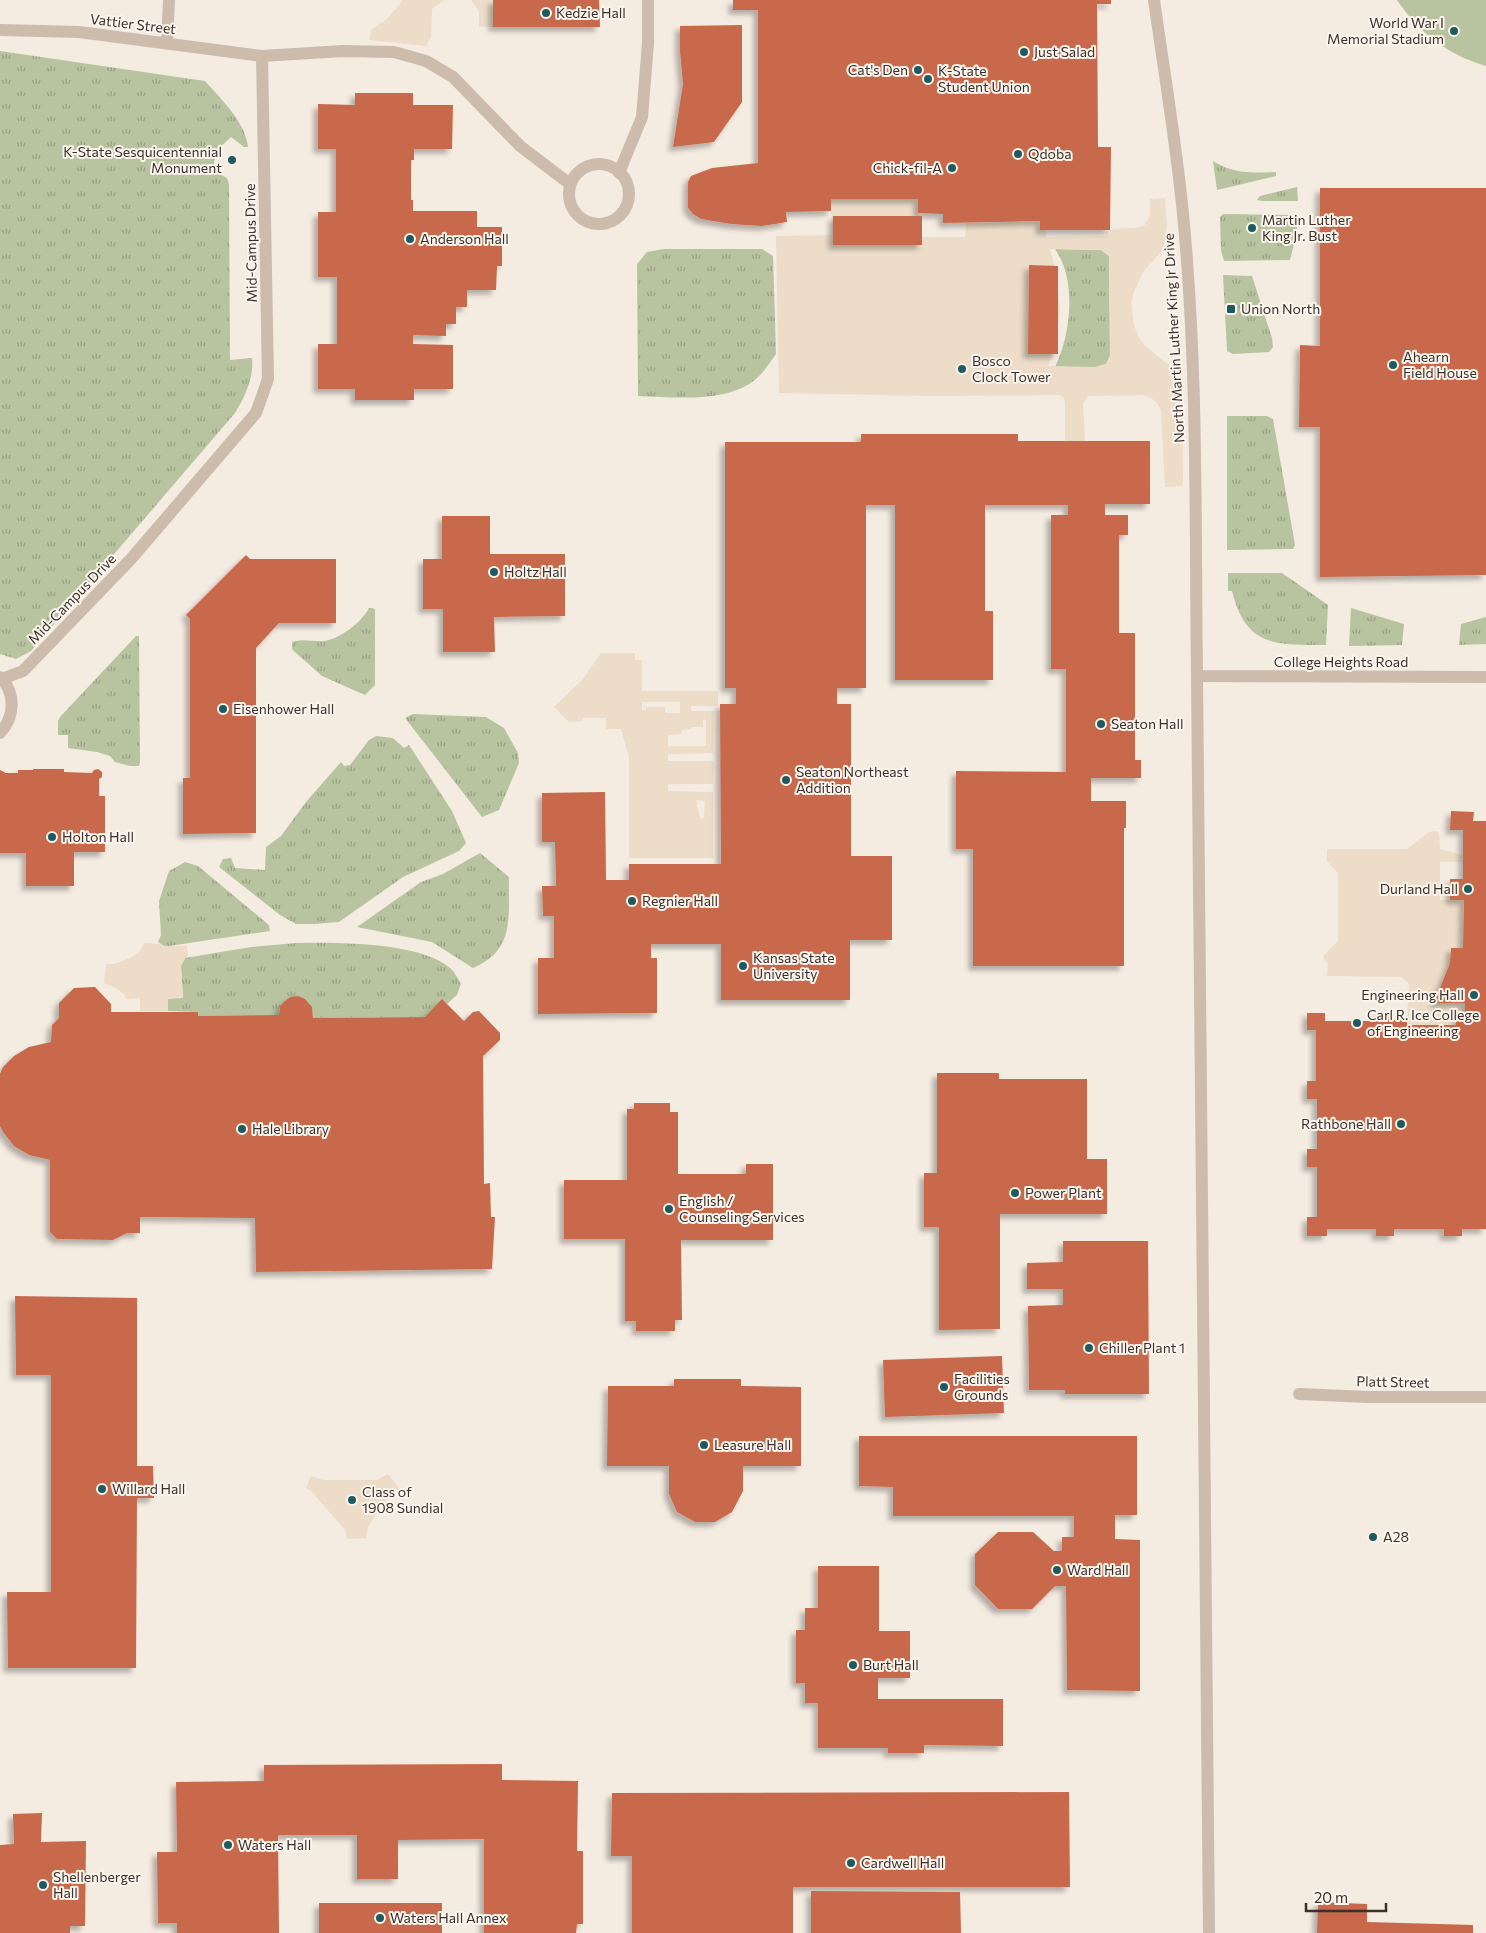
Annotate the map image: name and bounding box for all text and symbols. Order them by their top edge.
place label: Kedzie Hall [556,4,626,21]
marker: Kedzie Hall [540,7,552,19]
street label: Vattier Street [89,10,177,37]
place label: World War I Memorial Stadium [1327,14,1444,47]
marker: World War I Memorial Stadium [1448,25,1460,37]
place label: Just Salad [1034,43,1095,60]
marker: Just Salad [1018,46,1030,58]
place label: Cat's Den [848,61,908,78]
place label: K-State Student Union [938,62,1030,95]
marker: Cat's Den [912,64,924,76]
marker: K-State Student Union [922,73,934,85]
place label: K-State Sesquicentennial Monument [63,143,222,176]
place label: Qdoba [1028,145,1072,162]
marker: Qdoba [1012,148,1024,160]
marker: K-State Sesquicentennial Monument [226,154,238,166]
place label: Chick-fil-A [873,159,942,176]
marker: Chick-fil-A [946,162,958,174]
street label: Mid-Campus Drive [241,183,260,303]
place label: Martin Luther King Jr. Bust [1262,211,1351,244]
marker: Martin Luther King Jr. Bust [1246,222,1258,234]
place label: Anderson Hall [420,230,509,247]
marker: Anderson Hall [404,233,416,245]
street label: North Martin Luther King Jr Drive [1160,233,1187,443]
place label: Union North [1241,300,1320,317]
marker: Union North [1225,303,1237,315]
place label: Ahearn Field House [1403,348,1477,381]
place label: Bosco Clock Tower [972,352,1051,385]
marker: Ahearn Field House [1387,359,1399,371]
marker: Bosco Clock Tower [956,363,968,375]
street label: Mid-Campus Drive [24,550,119,647]
place label: Holtz Hall [504,563,567,580]
marker: Holtz Hall [488,566,500,578]
street label: College Heights Road [1274,653,1408,670]
place label: Eisenhower Hall [233,700,334,717]
marker: Eisenhower Hall [217,703,229,715]
place label: Seaton Hall [1111,715,1184,732]
marker: Seaton Hall [1095,718,1107,730]
place label: Seaton Northeast Addition [796,763,909,796]
marker: Seaton Northeast Addition [780,774,792,786]
place label: Holton Hall [62,828,134,845]
marker: Holton Hall [46,831,58,843]
place label: Durland Hall [1380,880,1458,897]
marker: Durland Hall [1462,883,1474,895]
place label: Regnier Hall [642,892,718,909]
marker: Regnier Hall [626,895,638,907]
place label: Kansas State University [753,949,835,982]
marker: Kansas State University [737,960,749,972]
place label: Engineering Hall [1361,986,1464,1003]
marker: Engineering Hall [1468,989,1480,1001]
place label: Carl R. Ice College of Engineering [1367,1006,1479,1039]
marker: Carl R. Ice College of Engineering [1351,1017,1363,1029]
place label: Rathbone Hall [1301,1115,1391,1132]
marker: Rathbone Hall [1395,1118,1407,1130]
place label: Hale Library [252,1120,329,1137]
marker: Hale Library [236,1123,248,1135]
place label: Power Plant [1025,1184,1102,1201]
marker: Power Plant [1009,1187,1021,1199]
place label: English / Counseling Services [679,1192,805,1225]
marker: English / Counseling Services [663,1203,675,1215]
place label: Chiller Plant 1 [1099,1339,1185,1356]
marker: Chiller Plant 1 [1083,1342,1095,1354]
place label: Facilities Grounds [954,1370,1010,1403]
street label: Platt Street [1356,1372,1430,1391]
marker: Facilities Grounds [938,1381,950,1393]
place label: Leasure Hall [714,1436,791,1453]
marker: Leasure Hall [698,1439,710,1451]
place label: Willard Hall [112,1480,185,1497]
marker: Willard Hall [96,1483,108,1495]
place label: Class of 1908 Sundial [362,1483,443,1516]
marker: Class of 1908 Sundial [346,1494,358,1506]
place label: A28 [1383,1528,1409,1545]
marker: A28 [1367,1531,1379,1543]
place label: Ward Hall [1067,1561,1129,1578]
marker: Ward Hall [1051,1564,1063,1576]
place label: Burt Hall [863,1656,919,1673]
marker: Burt Hall [847,1659,859,1671]
place label: Waters Hall [238,1836,311,1853]
marker: Waters Hall [222,1839,234,1851]
place label: Cardwell Hall [861,1854,944,1871]
marker: Cardwell Hall [845,1857,857,1869]
place label: Shellenberger Hall [53,1868,141,1901]
marker: Shellenberger Hall [37,1879,49,1891]
scale bar [1306,1880,1386,1912]
text: 20 m [1314,1888,1348,1906]
place label: Waters Hall Annex [390,1909,507,1926]
marker: Waters Hall Annex [374,1912,386,1924]

